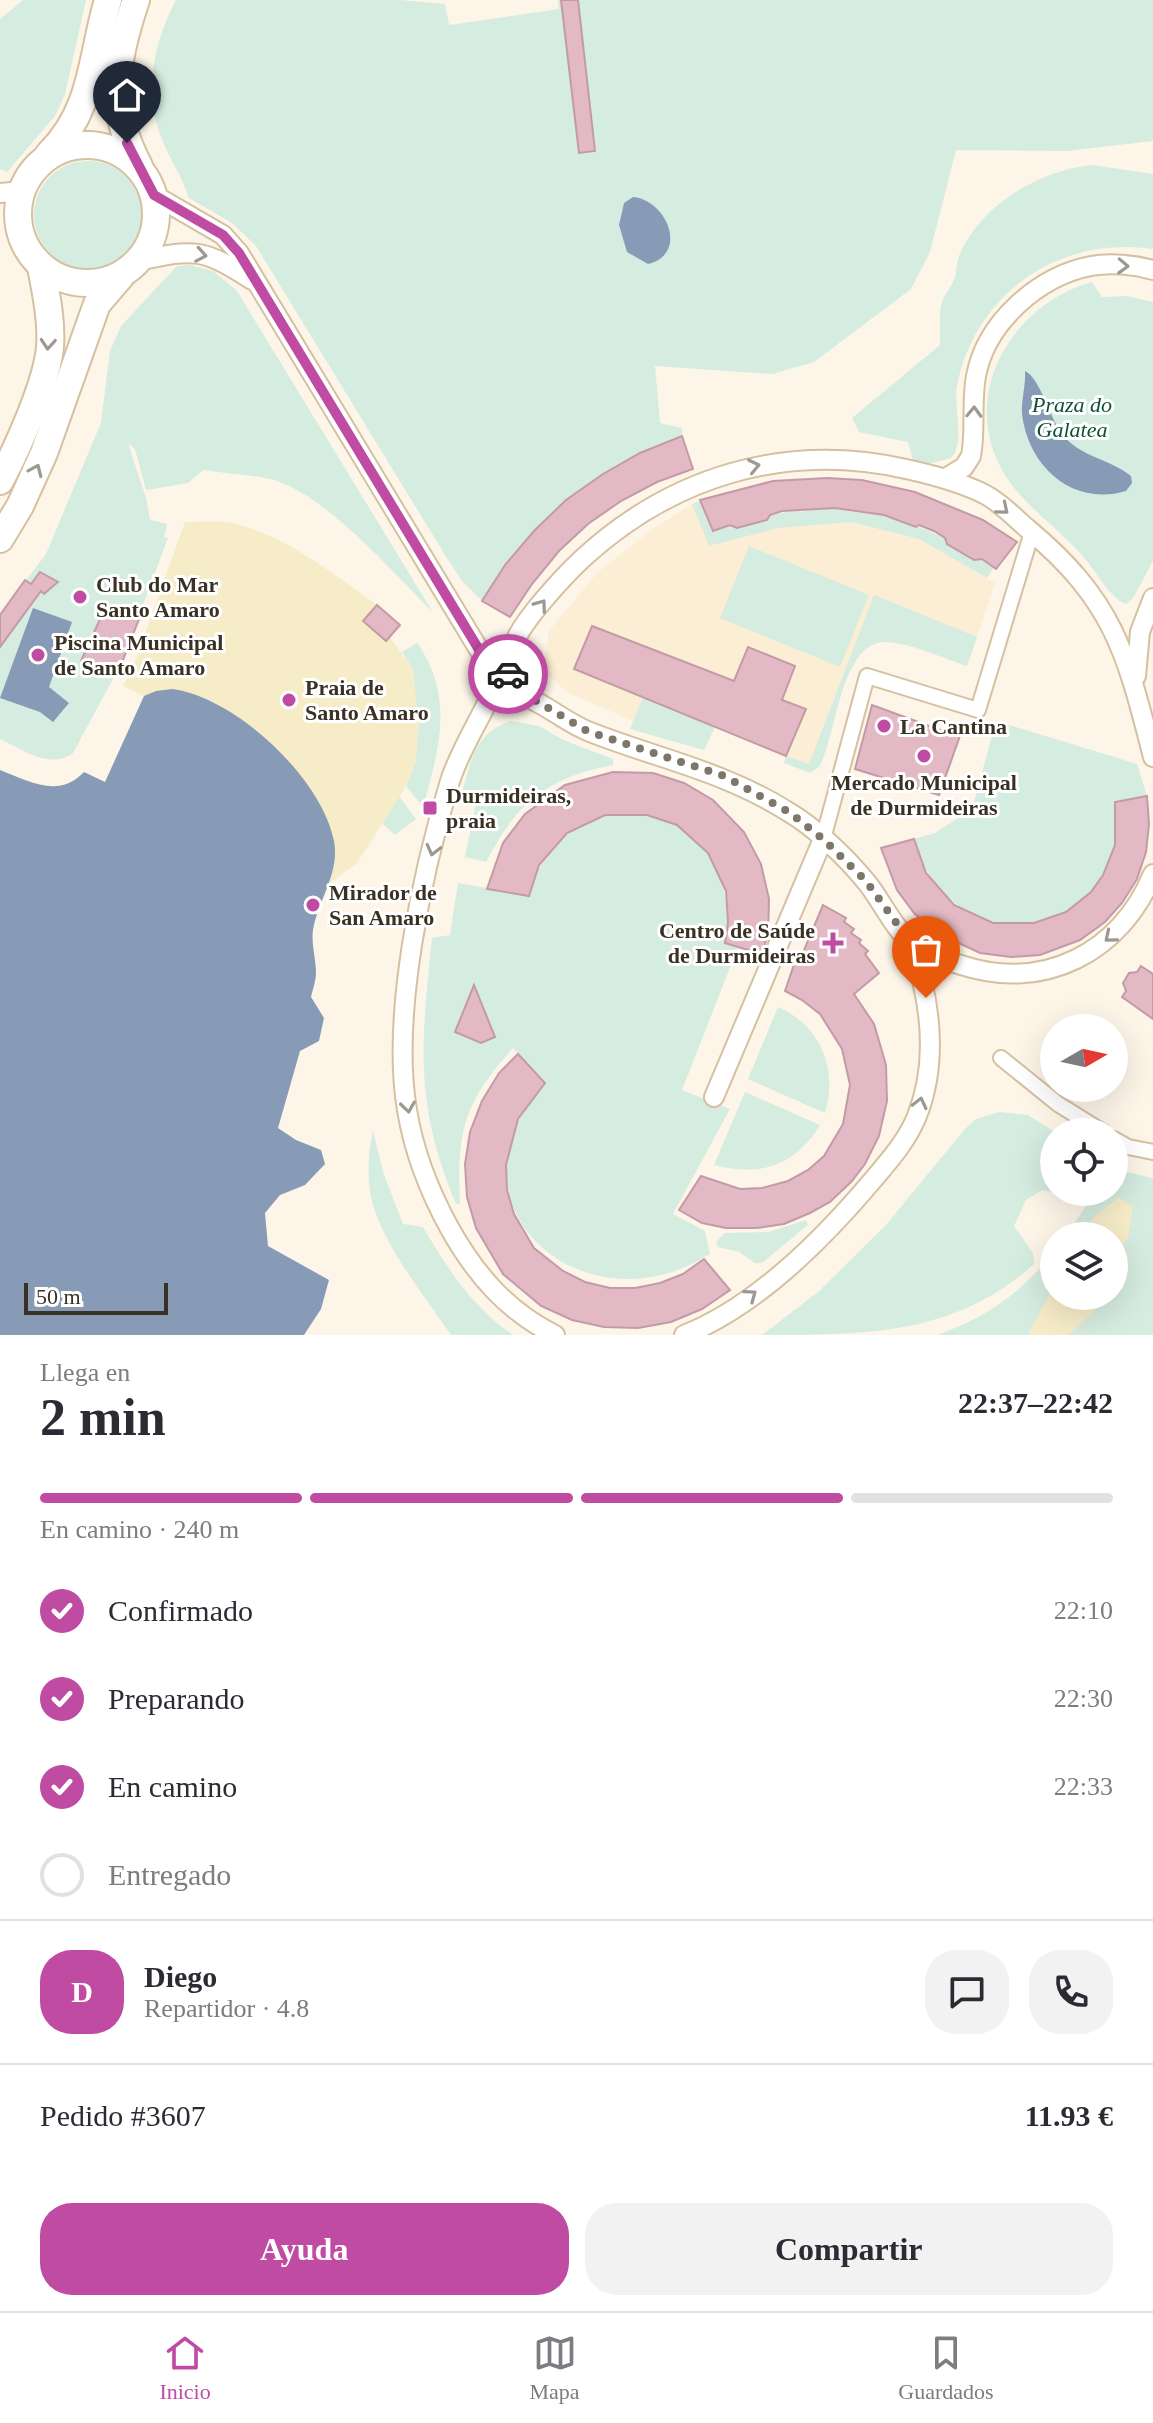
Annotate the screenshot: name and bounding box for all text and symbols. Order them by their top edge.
pin [93,61,161,143]
icon: home [105,73,149,117]
one-way arrow [194,245,207,262]
one-way arrow [1117,257,1130,275]
one-way arrow [40,338,57,351]
park label: Praza do Galatea [1031,392,1112,442]
one-way arrow [965,405,982,418]
one-way arrow [748,459,761,476]
one-way arrow [26,464,42,478]
one-way arrow [994,499,1009,514]
place label: Club do Mar Santo Amaro [96,572,220,622]
marker: Club do Mar Santo Amaro [71,588,89,606]
one-way arrow [532,600,546,614]
place label: Piscina Municipal de Santo Amaro [54,630,223,680]
courier [468,634,548,714]
marker: Piscina Municipal de Santo Amaro [29,646,47,664]
icon: car [486,652,530,696]
place label: Praia de Santo Amaro [305,675,429,725]
marker: Praia de Santo Amaro [280,691,298,709]
place label: La Cantina [900,714,1007,739]
marker: La Cantina [875,717,893,735]
marker: Mercado Municipal de Durmideiras [915,747,933,765]
place label: Mercado Municipal de Durmideiras [831,770,1017,820]
place label: Durmideiras, praia [446,783,571,833]
marker: Durmideiras, praia [421,799,439,817]
one-way arrow [425,843,442,857]
place label: Mirador de San Amaro [329,880,437,930]
marker: Mirador de San Amaro [304,896,322,914]
pin [892,916,960,998]
place label: Centro de Saúde de Durmideiras [659,918,815,968]
one-way arrow [1105,927,1119,942]
icon: bag [904,928,948,972]
marker: Centro de Saúde de Durmideiras [822,932,844,954]
north arrow [1040,1014,1128,1102]
map controls [1040,1014,1128,1310]
one-way arrow [911,1097,928,1110]
one-way arrow [399,1101,416,1114]
button: locate [1040,1118,1128,1206]
button: layers [1040,1222,1128,1310]
scale bar [24,1279,168,1315]
text: 50 m [36,1284,81,1309]
one-way arrow [742,1290,756,1305]
text: Llega en [40,1358,130,1387]
text: 22:37–22:42 [958,1386,1113,1419]
text: 2 min [40,1389,166,1446]
text: En camino · 240 m [40,1515,239,1544]
icon: check [40,1589,84,1633]
text: Confirmado [108,1594,253,1627]
text: 22:10 [1054,1596,1113,1625]
icon: check [40,1677,84,1721]
text: Preparando [108,1682,245,1715]
text: 22:30 [1054,1684,1113,1713]
icon: check [40,1765,84,1809]
text: En camino [108,1770,237,1803]
text: 22:33 [1054,1772,1113,1801]
text: Entregado [108,1858,231,1891]
button: chat [925,1950,1009,2034]
button: phone [1029,1950,1113,2034]
text: Diego [144,1960,217,1993]
text: D [71,1975,93,2008]
text: Repartidor · 4.8 [144,1994,309,2023]
text: Pedido #3607 [40,2099,206,2132]
text: 11.93 € [1025,2099,1113,2132]
button: Ayuda [40,2203,569,2295]
button: Compartir [585,2203,1113,2295]
tab: Inicio [159,2331,211,2405]
tab: Mapa [529,2331,580,2405]
tab: Guardados [898,2331,994,2405]

